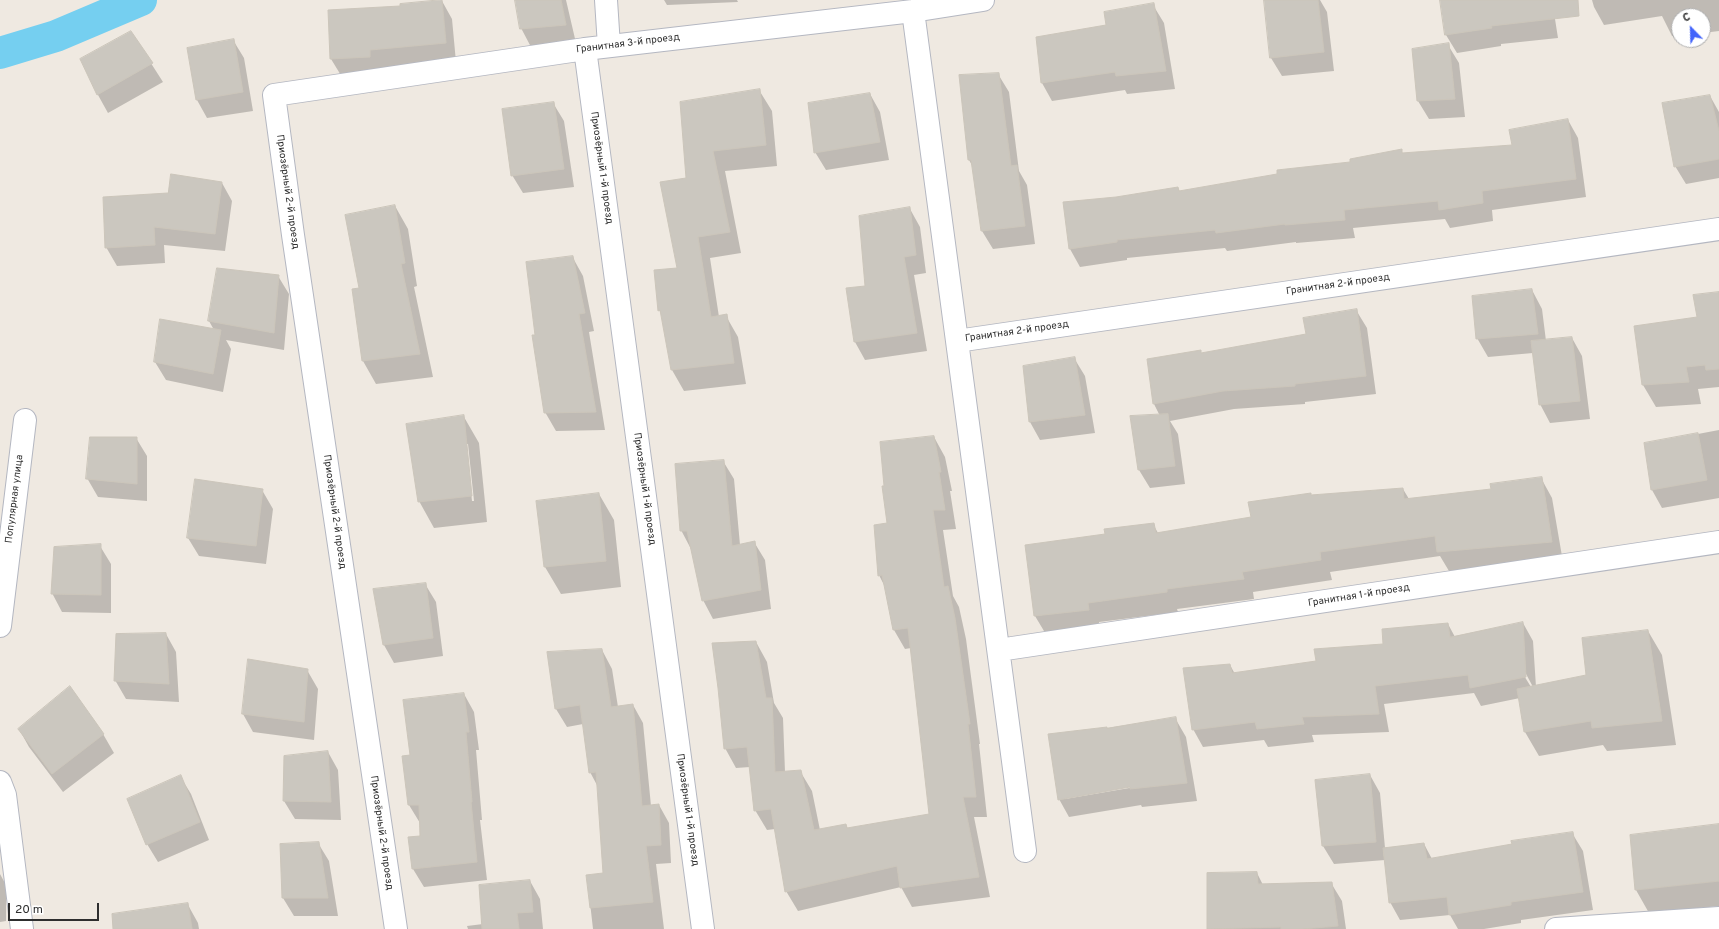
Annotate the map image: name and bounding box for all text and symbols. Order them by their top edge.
north arrow [1671,8,1711,48]
text: С [1681,10,1693,26]
street label: Гранитная 3-й проезд [575,32,681,56]
street label: Приозёрный 1-й проезд [587,111,615,225]
street label: Приозёрный 2-й проезд [273,134,301,250]
street label: Гранитная 2-й проезд [1285,272,1391,298]
street label: Гранитная 2-й проезд [964,319,1070,345]
street label: Приозёрный 1-й проезд [630,432,658,546]
street label: Популярная улица [4,454,26,544]
street label: Приозёрный 2-й проезд [320,454,348,570]
street label: Гранитная 1-й проезд [1307,582,1411,610]
street label: Приозёрный 1-й проезд [673,753,701,867]
street label: Приозёрный 2-й проезд [367,775,395,891]
scale bar [10,895,101,921]
text: 20 m [15,902,43,918]

